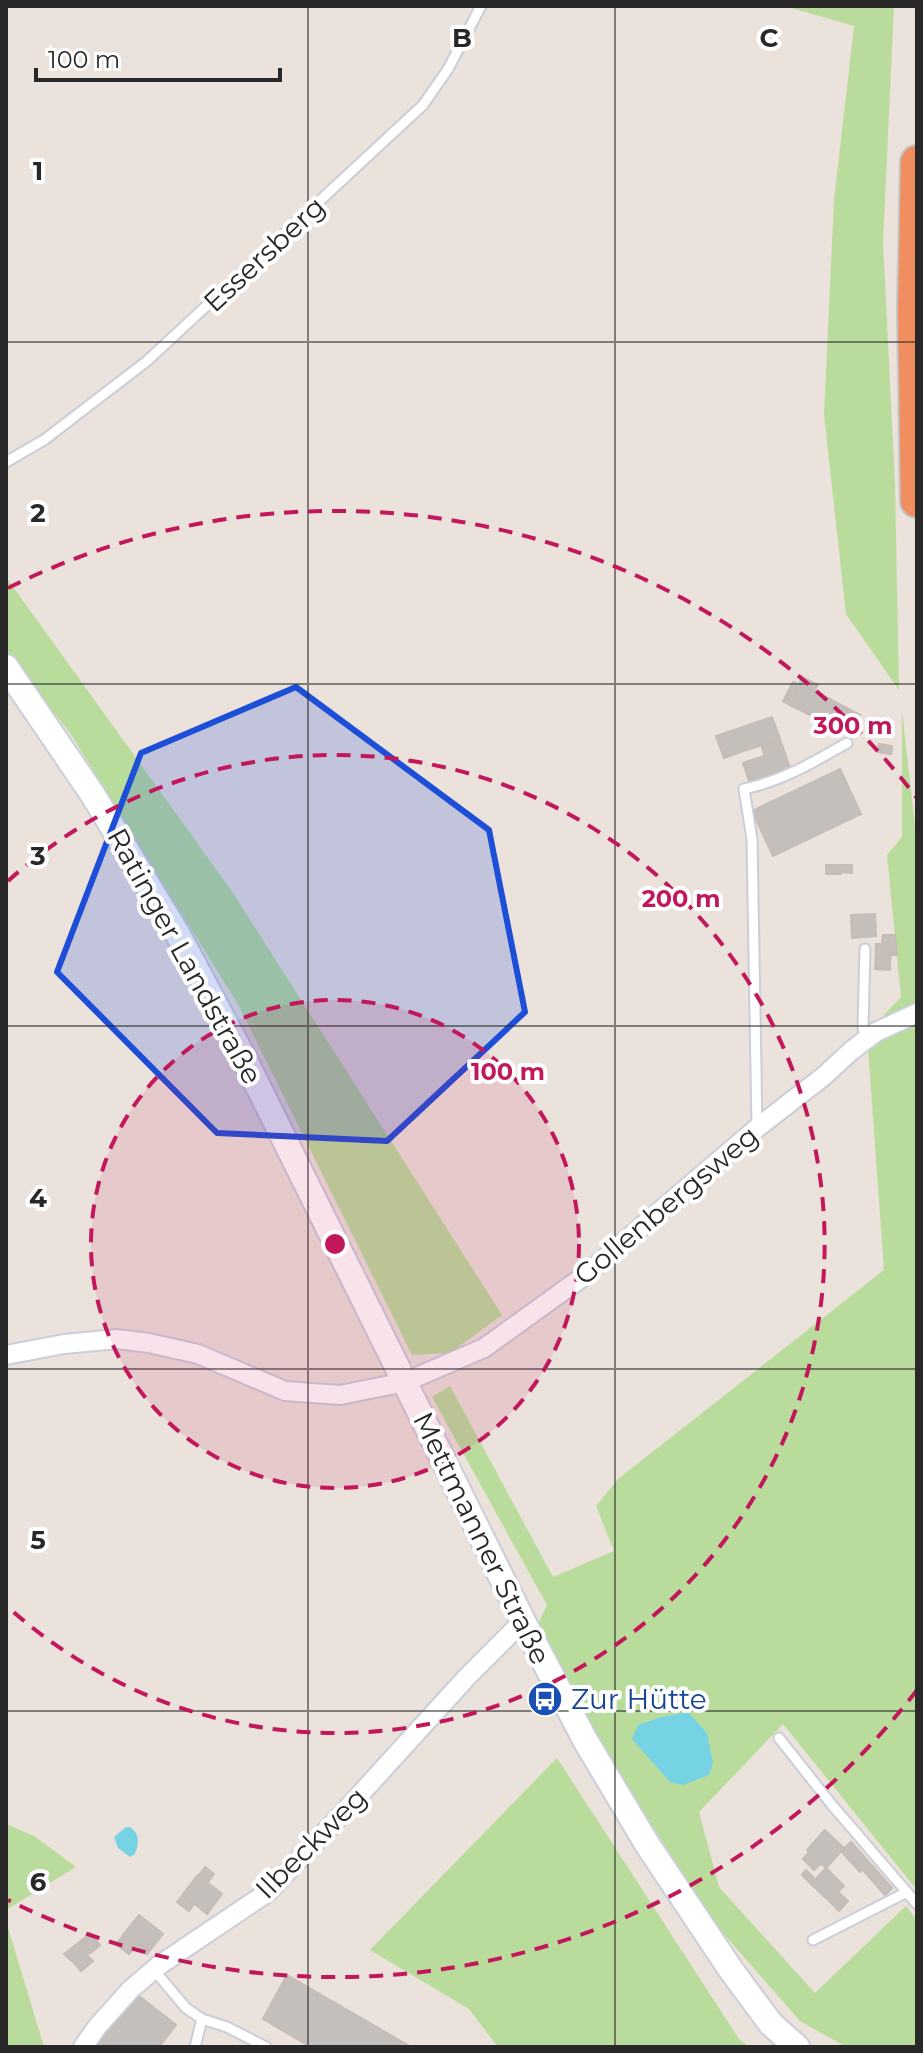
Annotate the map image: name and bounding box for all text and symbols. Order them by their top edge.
text: B [452,22,472,54]
text: C [760,22,779,54]
scale bar [36,32,280,82]
text: 100 m [48,45,120,74]
text: 1 [33,155,43,187]
street label: Essersberg [196,189,332,319]
text: 2 [30,497,46,529]
text: 300 m [813,711,892,740]
street label: Ratinger Landstraße [100,822,270,1090]
text: 3 [29,840,46,872]
text: 200 m [642,884,720,913]
text: 100 m [471,1057,545,1086]
street label: Gollenbergsweg [567,1118,765,1292]
text: 4 [29,1182,47,1214]
centre of rings [321,1230,349,1258]
street label: Mettmanner Straße [406,1406,558,1670]
text: 5 [30,1524,46,1556]
bus stop icon: Zur Hütte [526,1680,564,1718]
place label: Zur Hütte [571,1682,707,1716]
street label: Ilbeckweg [248,1780,374,1906]
text: 6 [30,1866,47,1898]

